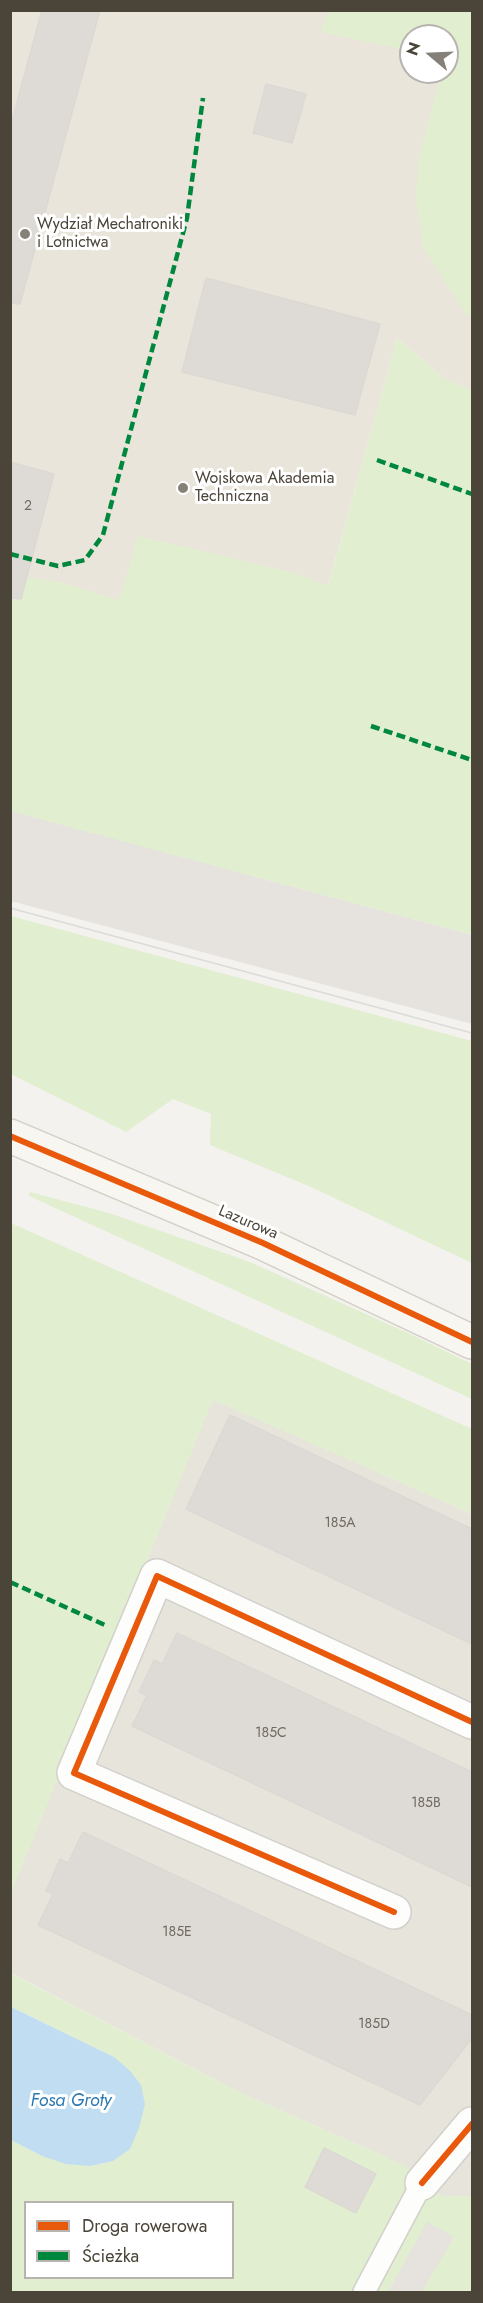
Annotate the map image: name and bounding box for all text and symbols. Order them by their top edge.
north arrow [399,24,459,84]
text: N [400,39,426,58]
place label: Wydział Mechatroniki i Lotnictwa [37,215,183,253]
marker: Wydział Mechatroniki i Lotnictwa [18,227,32,241]
place label: Wojskowa Akademia Techniczna [195,469,334,507]
marker: Wojskowa Akademia Techniczna [176,481,190,495]
house number: 2 [24,499,32,515]
street label: Lazurowa [215,1202,281,1244]
house number: 185A [324,1516,356,1532]
house number: 185C [255,1726,287,1742]
house number: 185B [411,1796,441,1812]
house number: 185E [162,1925,192,1941]
house number: 185D [358,2017,390,2033]
water label: Fosa Groty [31,2091,111,2113]
legend [24,2201,234,2279]
text: Droga rowerowa [82,2213,207,2239]
text: Ścieżka [82,2243,139,2269]

